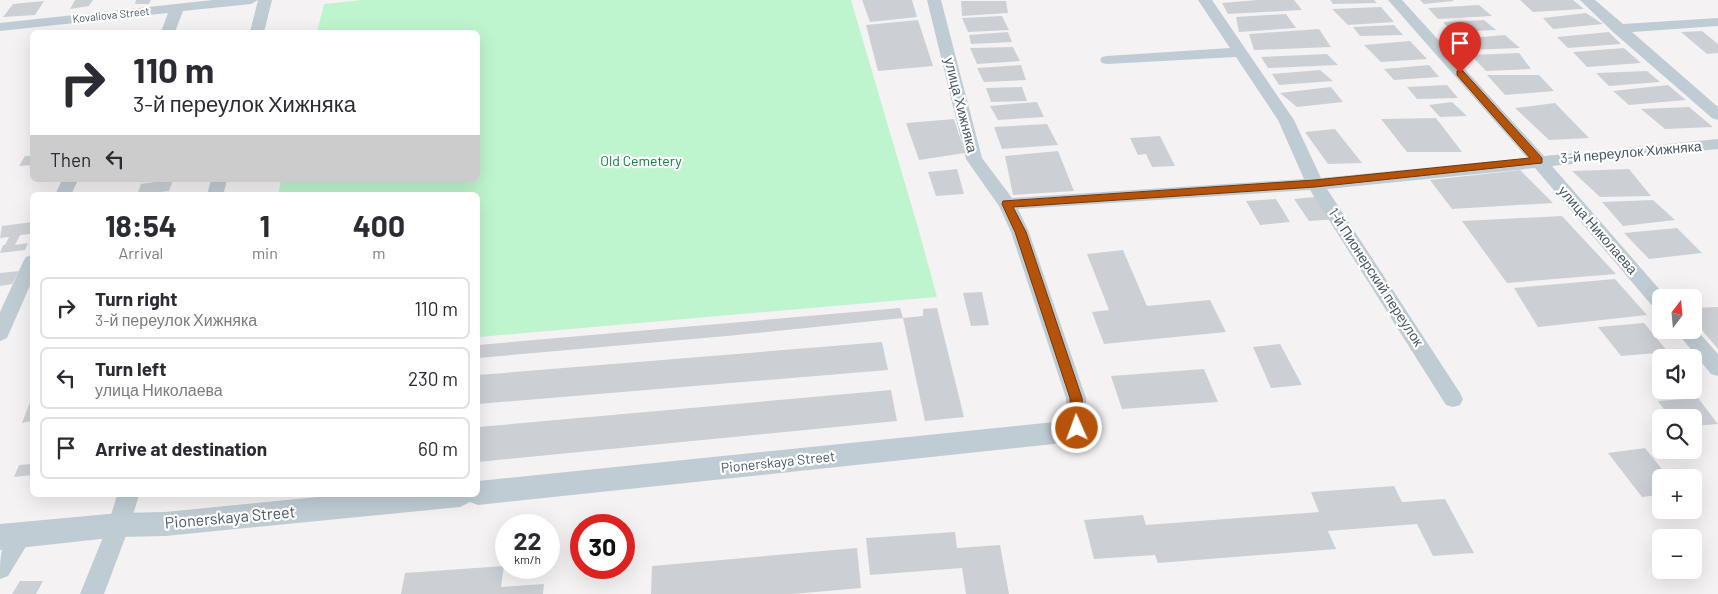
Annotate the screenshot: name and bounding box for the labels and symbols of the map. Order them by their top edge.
street label: Kovaliova Street [72,4,150,25]
pin [1439,22,1481,73]
street label: улица Хижняка [941,56,982,154]
street label: 3-й переулок Хижняка [1560,137,1703,166]
park label: Old Cemetery [600,152,682,169]
street label: улица Николаева [1555,182,1642,278]
street label: 1-й Пионерский переулок [1325,204,1428,350]
north arrow [1652,289,1702,339]
position arrow [1050,401,1102,453]
street label: Pionerskaya Street [720,447,836,476]
street label: Pionerskaya Street [164,501,296,532]
speed limit sign: 30 [570,514,635,579]

